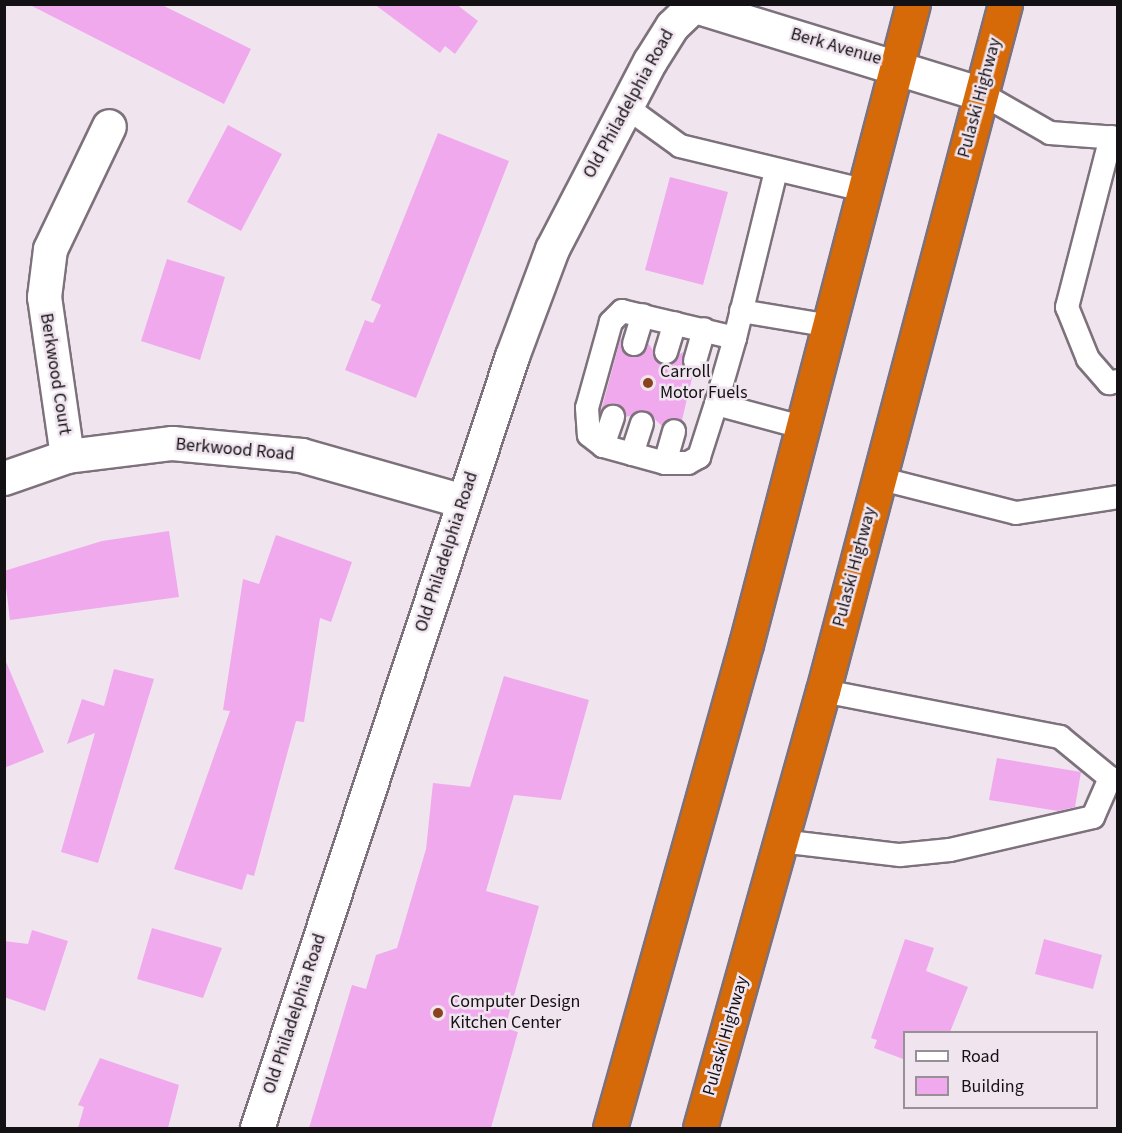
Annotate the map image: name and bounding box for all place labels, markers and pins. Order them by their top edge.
place label: Carroll Motor Fuels [660,362,747,404]
marker: Carroll Motor Fuels [641,376,655,390]
place label: Computer Design Kitchen Center [450,992,580,1034]
marker: Computer Design Kitchen Center [431,1006,445,1020]

